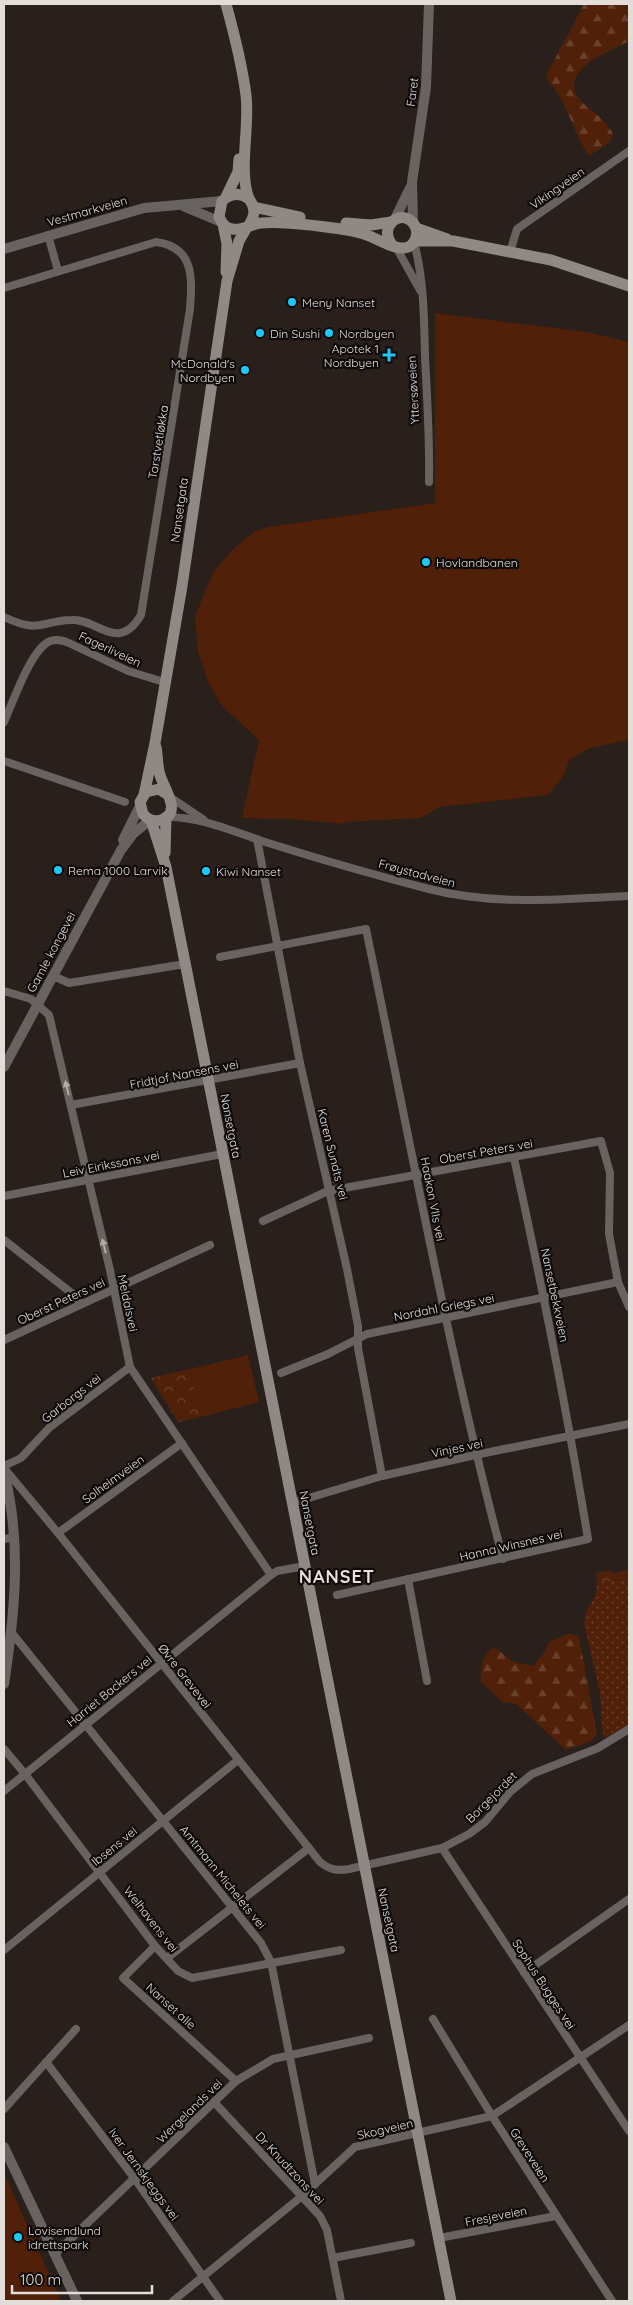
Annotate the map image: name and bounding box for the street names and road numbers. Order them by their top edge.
street label: Faret [403,77,421,107]
street label: Vikingveien [527,164,587,212]
street label: Vestmarkveien [45,192,129,230]
street label: Yttersøveien [404,355,422,425]
street label: Torstvetløkka [145,404,171,480]
street label: Nansetgata [167,477,191,543]
street label: Fagerliveien [76,628,144,670]
street label: Frøystadveien [377,856,457,890]
street label: Gamle kongevei [23,909,79,995]
street label: Fridtjof Nansens vei [129,1056,239,1092]
street label: Nansetgata [217,1092,245,1160]
street label: Karen Sundts vei [314,1107,352,1201]
street label: Oberst Peters vei [438,1135,534,1167]
street label: Leiv Eirikssons vei [61,1147,161,1181]
street label: Haakon VIIs vei [417,1156,449,1242]
street label: Nansetbekkveien [538,1247,572,1343]
street label: Meldalsvei [115,1273,141,1333]
street label: Oberst Peters vei [15,1274,107,1328]
street label: Nordahl Griegs vei [393,1290,495,1324]
street label: Garborgs vei [38,1370,104,1426]
street label: Vinjes vei [430,1435,484,1461]
street label: Solheimveien [79,1451,147,1507]
street label: Nansetgata [296,1489,324,1557]
street label: Hanna Winsnes vei [458,1526,564,1564]
street label: Øvre Grevevei [155,1641,215,1711]
street label: Harriet Backers vei [63,1652,155,1730]
street label: Borgejordet [462,1768,520,1826]
street label: Amtmann Michelets vei [177,1822,269,1932]
street label: Ibsens vei [88,1823,140,1869]
street label: Welhavens vei [121,1883,181,1955]
street label: Nansetgata [375,1886,403,1954]
street label: Sophus Bugges vei [509,1936,579,2032]
street label: Nanset alle [143,1980,199,2033]
street label: Wergelands vei [153,2076,225,2146]
street label: Skogveien [356,2115,414,2143]
street label: Iver Jernskjeggs vei [105,2125,183,2223]
street label: Greveveien [507,2125,553,2185]
street label: Dr Knudtzons vei [252,2129,328,2207]
street label: Fresjeveien [464,2203,528,2229]

